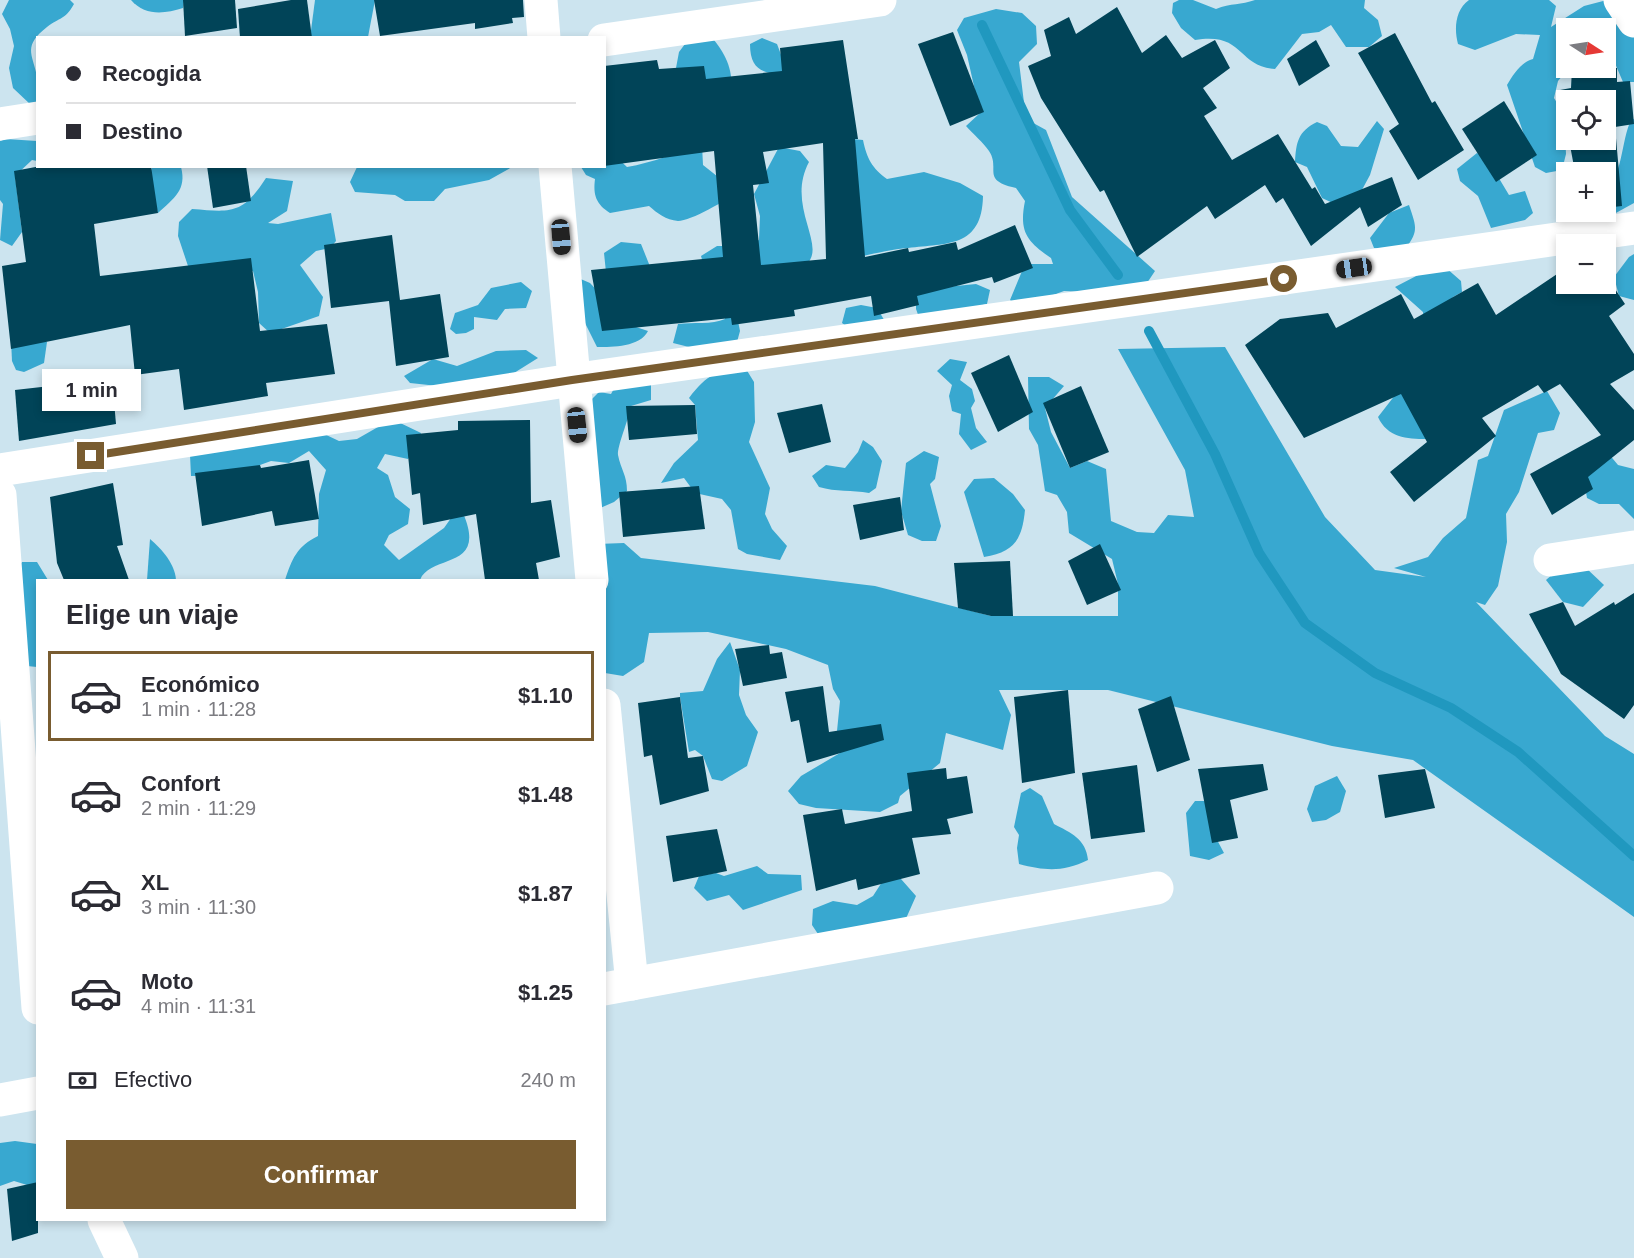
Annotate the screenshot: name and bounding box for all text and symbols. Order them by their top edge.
north arrow [1556,18,1616,78]
map controls [1556,18,1616,294]
text: Recogida [102,61,201,86]
button: locate [1556,90,1616,150]
text: Destino [102,119,183,144]
button: + [1556,162,1616,222]
car [550,218,572,256]
button: − [1556,234,1616,294]
car [1335,257,1373,279]
route start [1270,265,1297,292]
callout: 1 min [42,369,140,411]
text: 1 min [65,379,118,401]
car [566,406,588,444]
route end [77,442,104,469]
text: Elige un viaje [66,600,239,630]
icon: car [69,669,123,723]
text: Económico [141,672,260,697]
text: $1.10 [518,683,573,708]
text: 1 min · 11:28 [141,698,256,720]
icon: car [69,768,123,822]
text: Confort [141,771,220,796]
text: $1.48 [518,782,573,807]
text: 2 min · 11:29 [141,797,256,819]
icon: car [69,867,123,921]
text: XL [141,870,169,895]
text: $1.87 [518,881,573,906]
text: 3 min · 11:30 [141,896,256,918]
icon: car [69,966,123,1020]
text: Moto [141,969,194,994]
text: $1.25 [518,980,573,1005]
text: 4 min · 11:31 [141,995,256,1017]
icon: cash [66,1064,99,1097]
text: Efectivo [114,1067,192,1092]
text: 240 m [520,1069,576,1091]
button: Confirmar [66,1140,576,1209]

